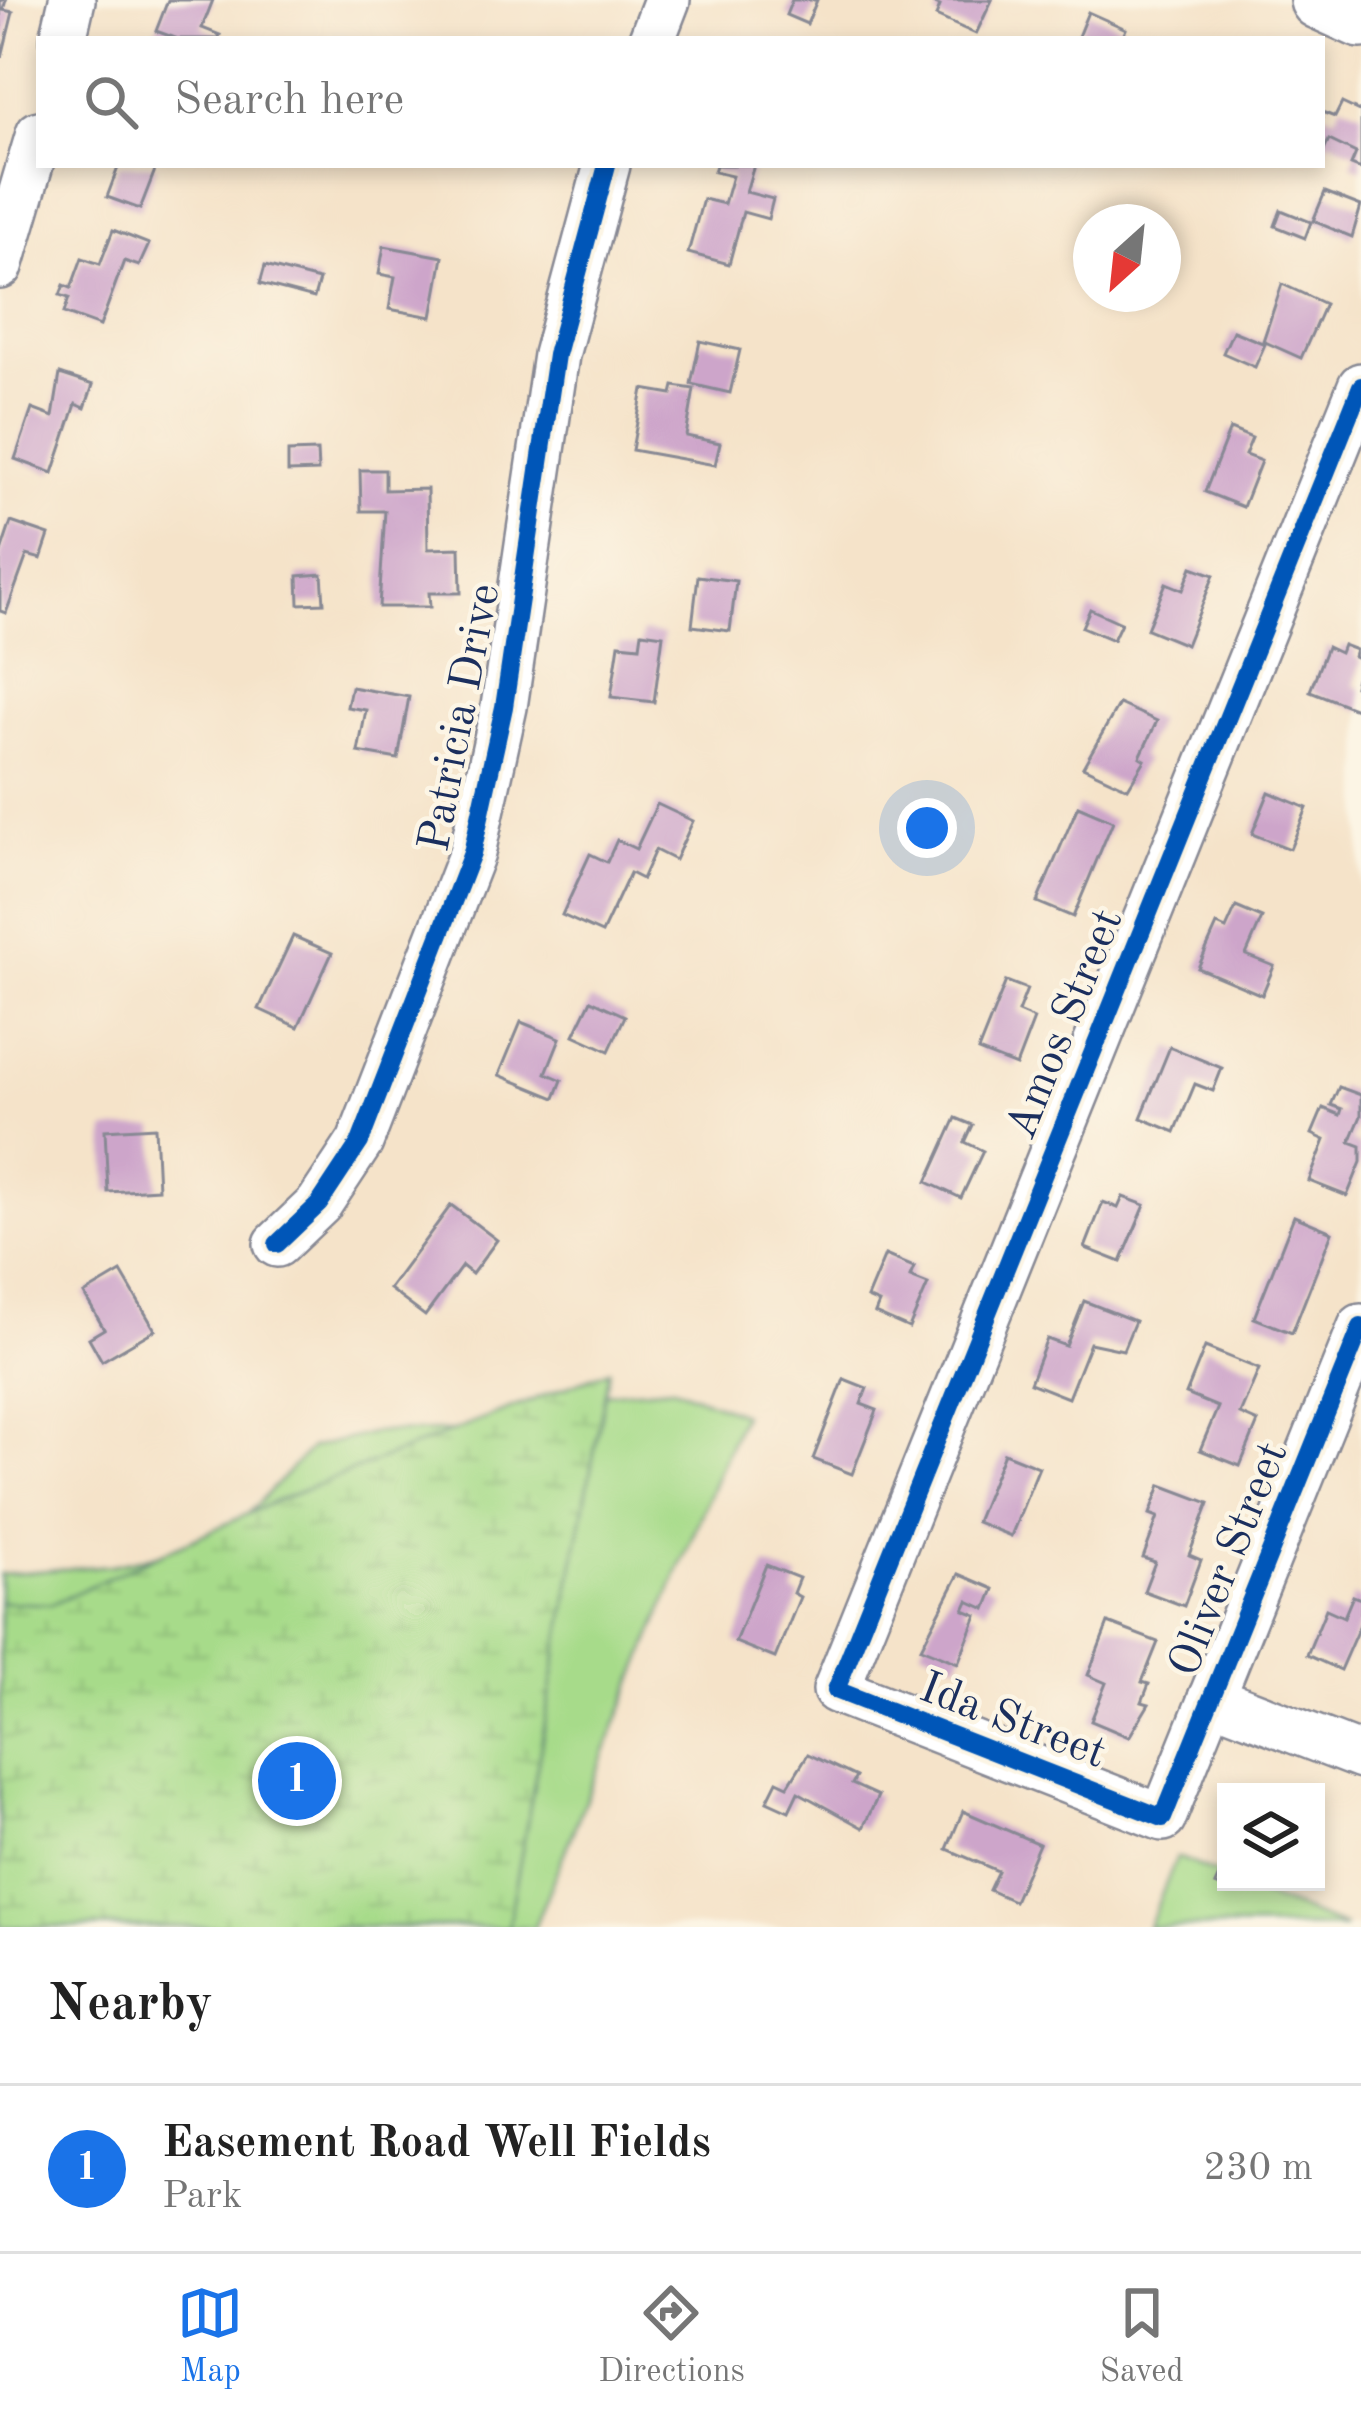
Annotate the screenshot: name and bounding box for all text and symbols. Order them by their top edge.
search box [36,36,1325,168]
icon: search [78,69,144,135]
text: Search here [174,79,404,124]
north arrow [1073,204,1181,312]
street label: Patricia Drive [413,580,509,856]
your location [897,798,957,858]
street label: Amos Street [1000,903,1133,1146]
street label: Oliver Street [1163,1436,1298,1683]
street label: Ida Street [913,1666,1112,1778]
pin: 1 [258,1736,336,1826]
map controls [1217,1783,1325,1891]
button: layers [1217,1783,1325,1891]
text: Nearby [48,1980,213,2031]
text: Easement Road Well Fields [162,2122,711,2167]
text: 1 [76,2149,98,2188]
text: 230 m [1203,2149,1313,2188]
text: Park [162,2177,242,2216]
tab: Map [177,2280,243,2393]
tab: Directions [598,2280,745,2393]
tab: Saved [1100,2280,1184,2393]

